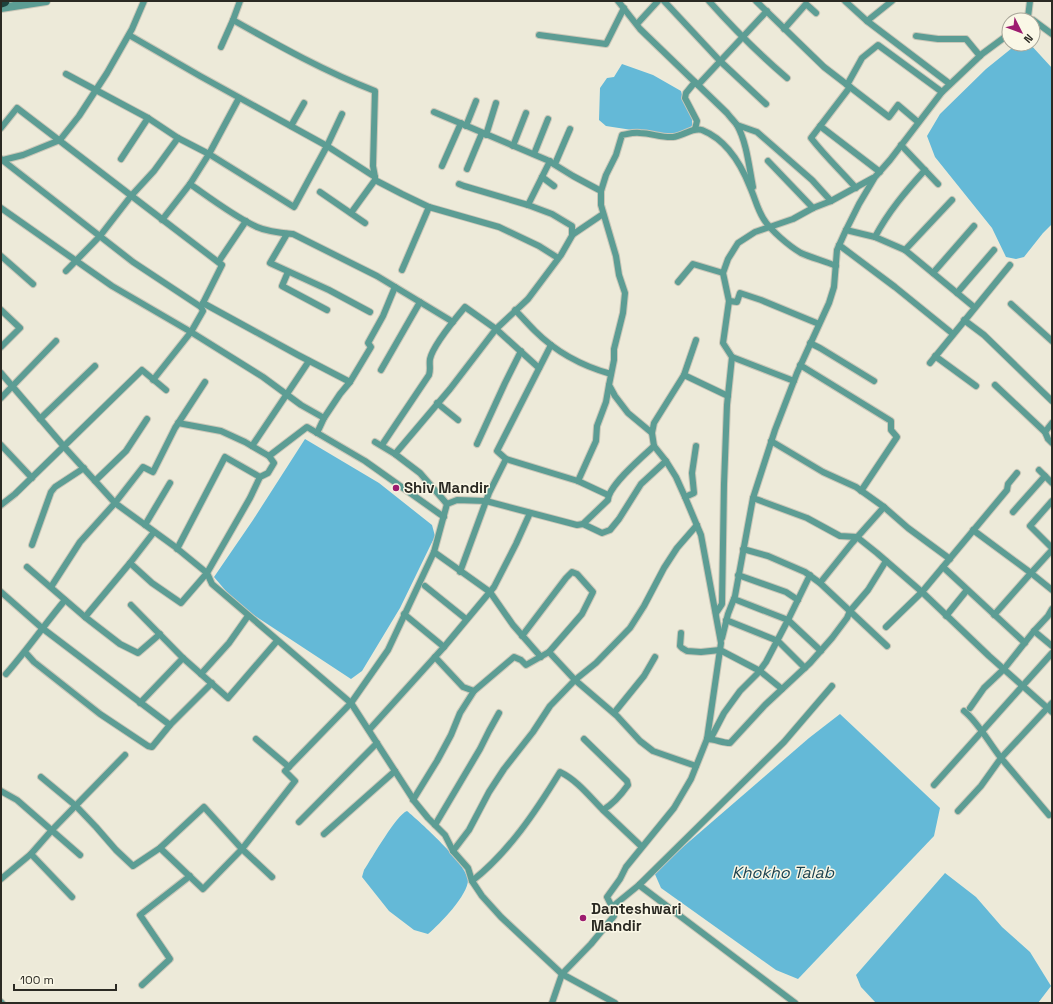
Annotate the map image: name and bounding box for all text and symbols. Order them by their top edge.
north arrow [1001,12,1041,52]
text: N [1021,31,1036,46]
place label: Shiv Mandir [404,478,489,497]
marker: Shiv Mandir [391,483,401,493]
water label: Khokho Talab [732,862,835,883]
place label: Danteshwari Mandir [591,899,681,935]
marker: Danteshwari Mandir [578,913,588,923]
scale bar [14,966,116,992]
text: 100 m [20,972,54,988]

